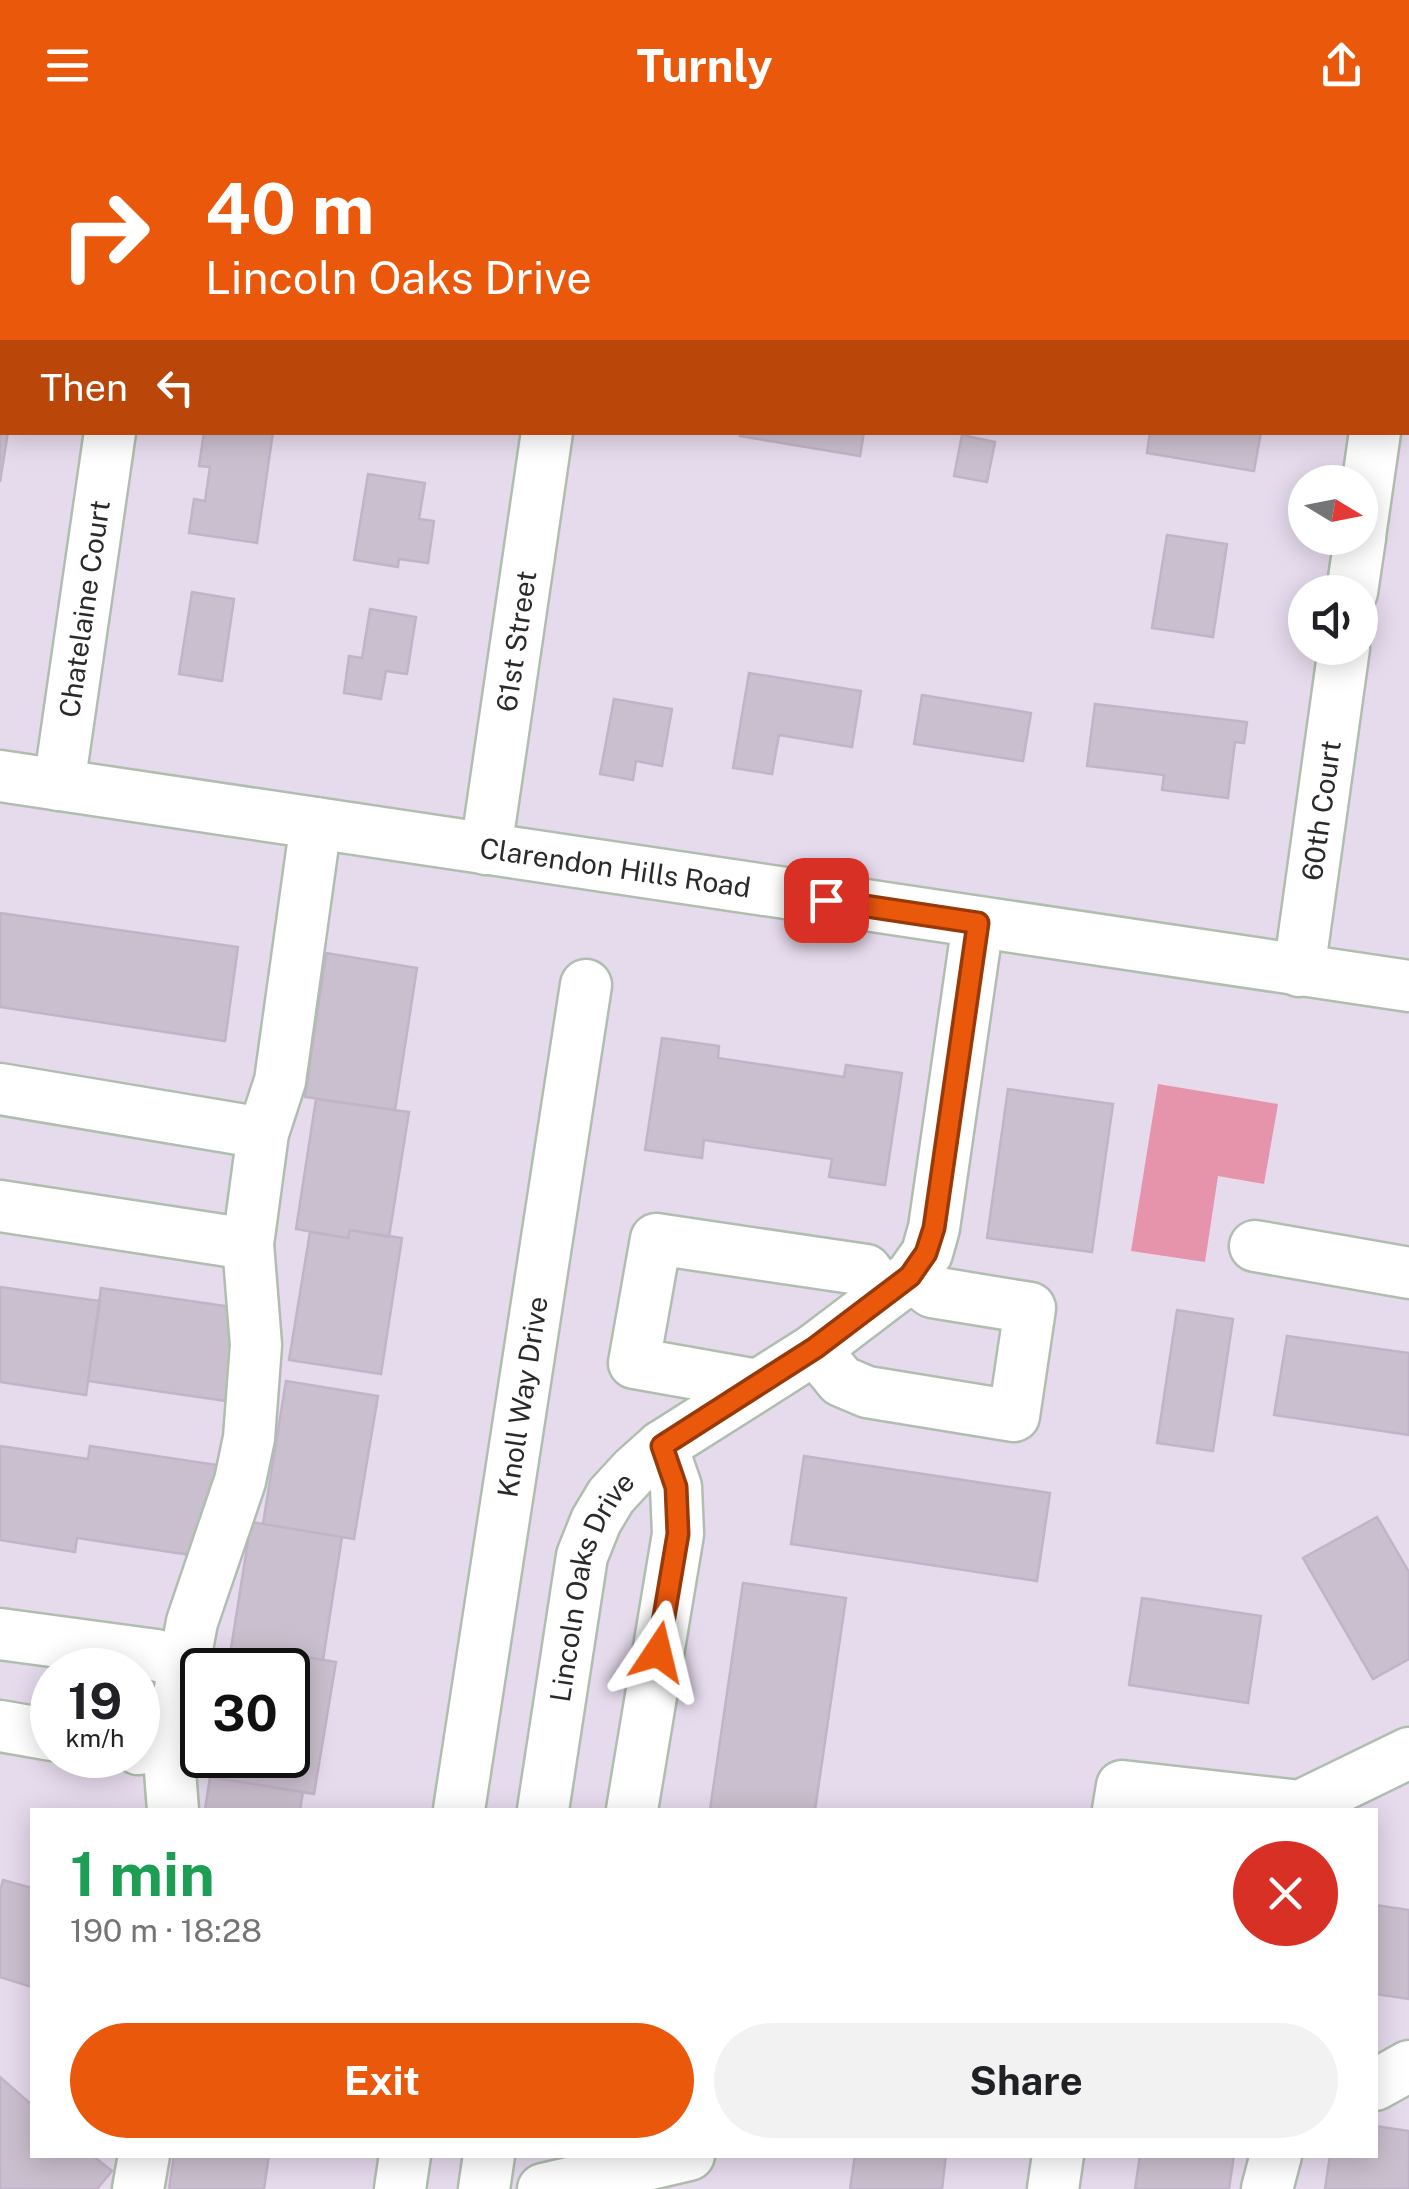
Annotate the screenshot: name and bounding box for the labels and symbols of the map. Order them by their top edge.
north arrow [1288,465,1378,555]
street label: Chatelaine Court [52,498,116,720]
street label: 61st Street [489,568,543,714]
street label: 60th Court [1295,738,1347,883]
street label: Clarendon Hills Road [478,831,753,904]
pin [784,858,869,943]
street label: Knoll Way Drive [490,1294,554,1500]
street label: Lincoln Oaks Drive [543,1465,641,1704]
position arrow [606,1600,710,1704]
speed limit sign: 30 [180,1648,310,1778]

